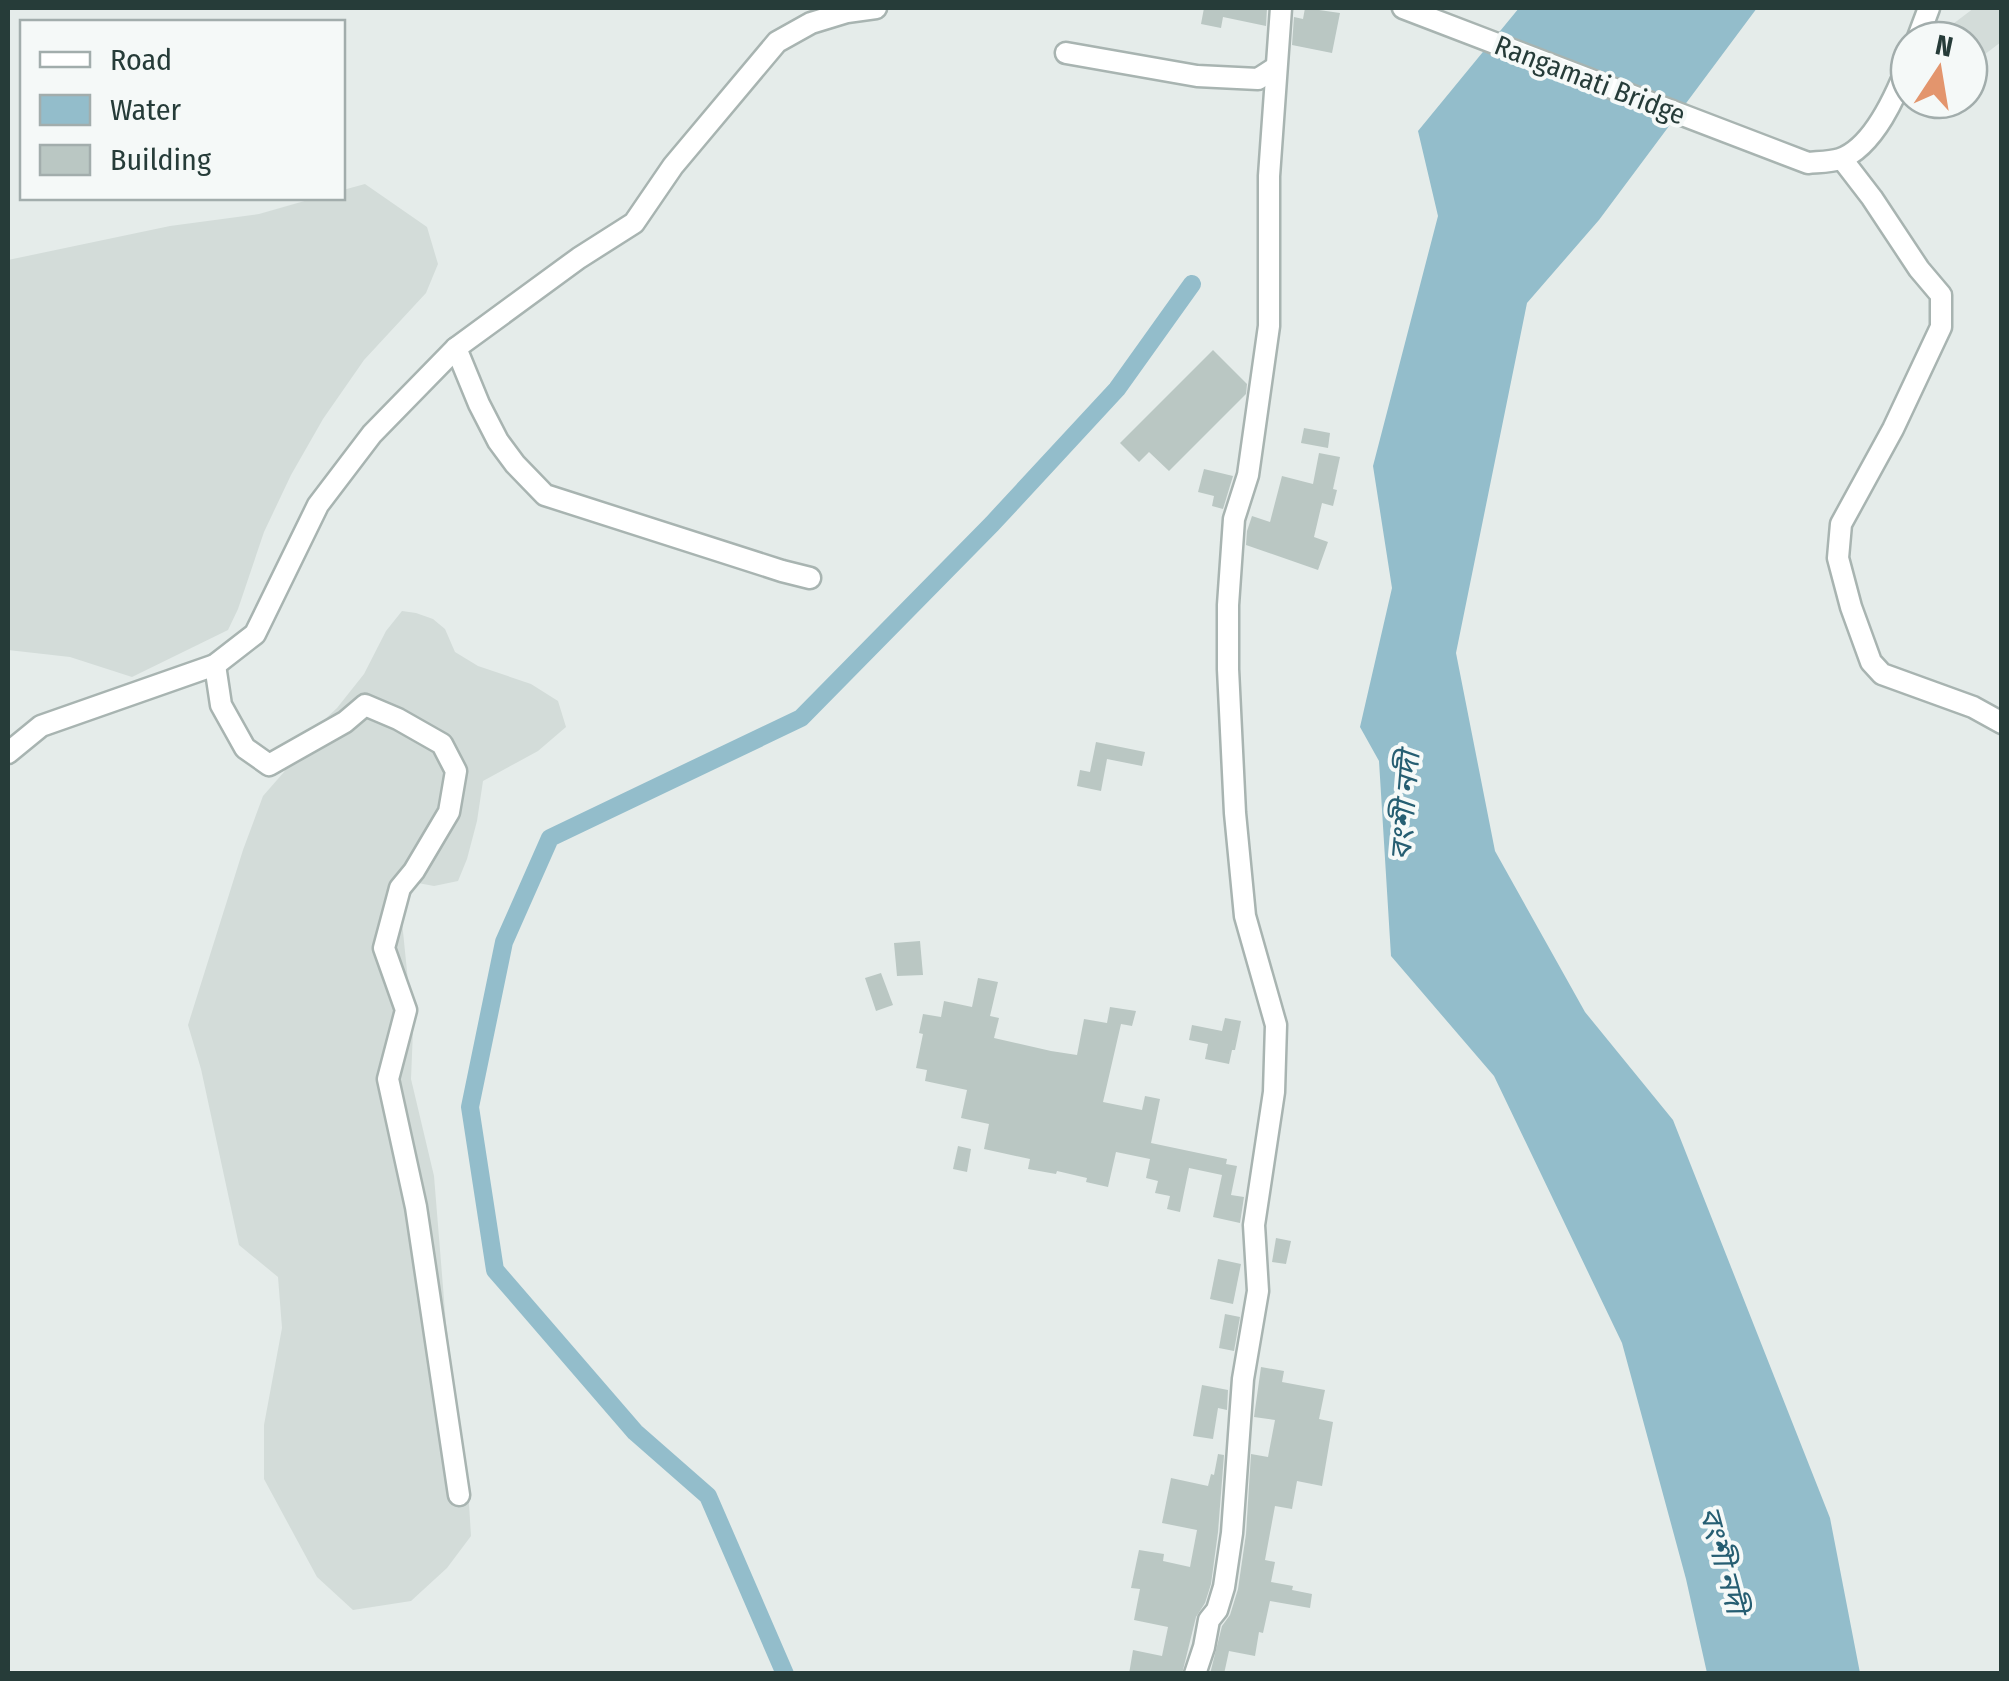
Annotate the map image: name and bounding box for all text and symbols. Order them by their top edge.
legend [20,20,345,200]
north arrow [1889,20,1989,120]
street label: Rangamati Bridge [1490,28,1690,132]
text: N [1932,28,1956,64]
text: Road [110,42,172,78]
text: Water [110,92,181,128]
text: Building [110,142,212,178]
water label: বংশী নদী [1382,745,1428,862]
water label: বংশী নদী [1692,1503,1756,1622]

